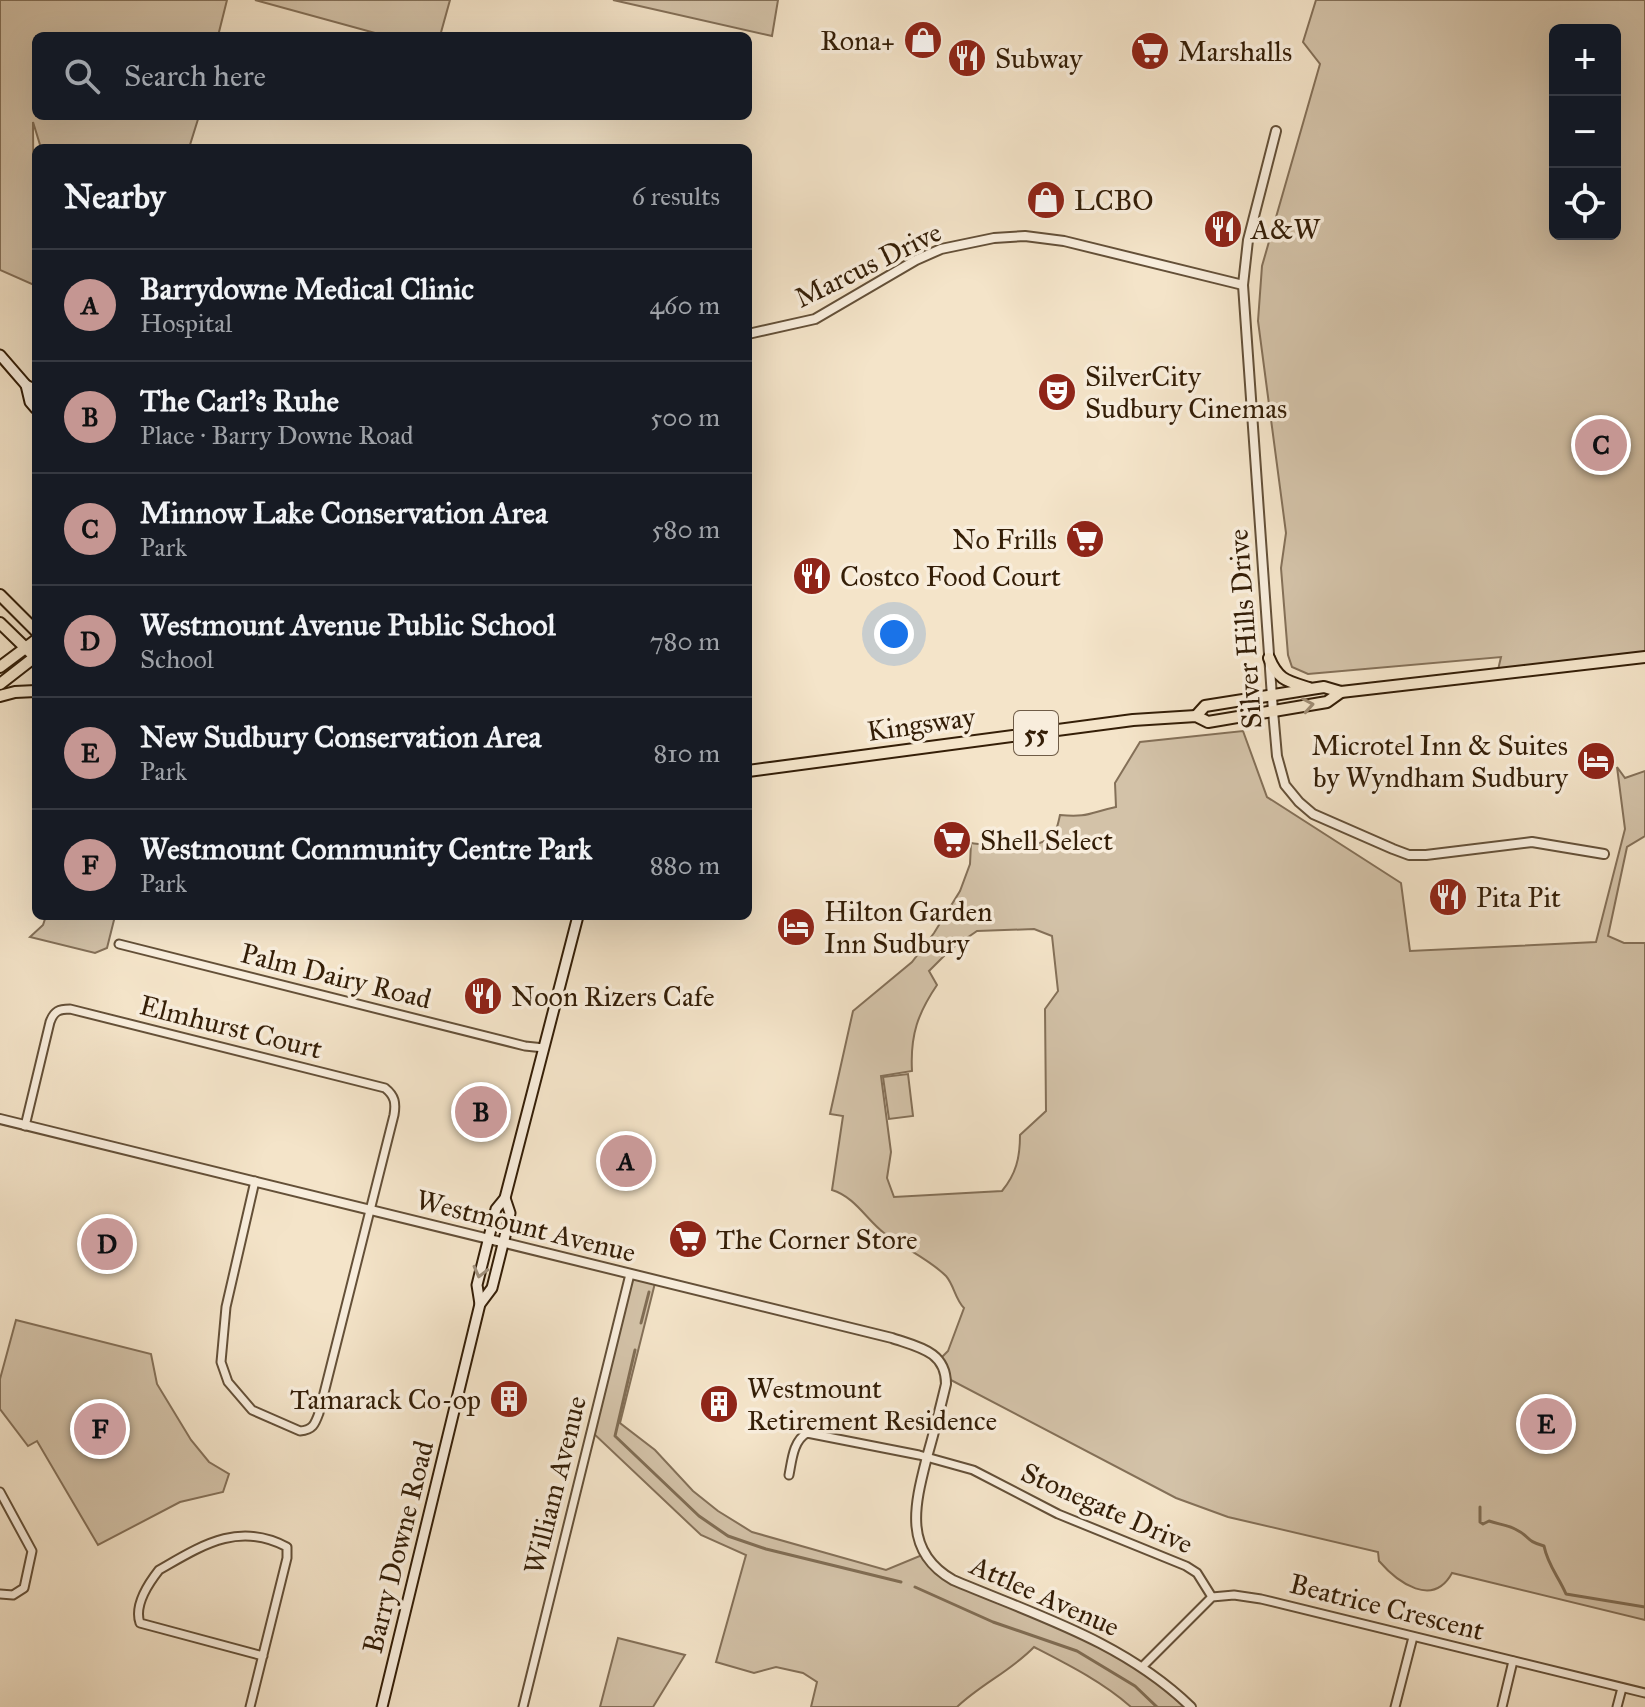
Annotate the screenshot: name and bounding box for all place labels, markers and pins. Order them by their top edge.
shop icon: Rona+ [902,19,944,61]
place label: Rona+ [820,23,895,58]
supermarket icon: Marshalls [1129,30,1171,72]
place label: Marshalls [1178,34,1292,69]
restaurant icon: Subway [946,37,988,79]
place label: Subway [995,41,1083,76]
shop icon: LCBO [1025,179,1067,221]
place label: LCBO [1074,183,1154,218]
restaurant icon: A&W [1202,208,1244,250]
place label: A&W [1250,212,1322,247]
place label: SilverCity Sudbury Cinemas [1085,359,1287,426]
theatre icon: SilverCity Sudbury Cinemas [1036,371,1078,413]
pin: C [1575,415,1627,475]
supermarket icon: No Frills [1064,518,1106,560]
place label: No Frills [952,522,1057,557]
restaurant icon: Costco Food Court [791,555,833,597]
place label: Costco Food Court [840,559,1061,594]
place label: Microtel Inn & Suites by Wyndham Sudbury [1311,728,1569,795]
hotel icon: Microtel Inn & Suites by Wyndham Sudbury [1575,740,1617,782]
supermarket icon: Shell Select [931,819,973,861]
place label: Shell Select [980,823,1113,858]
restaurant icon: Pita Pit [1427,876,1469,918]
place label: Pita Pit [1476,880,1561,915]
place label: Hilton Garden Inn Sudbury [824,894,992,961]
hotel icon: Hilton Garden Inn Sudbury [775,906,817,948]
restaurant icon: Noon Rizers Cafe [462,975,504,1017]
place label: Noon Rizers Cafe [511,979,715,1014]
pin: B [455,1082,507,1142]
pin: A [600,1131,652,1191]
pin: D [81,1214,133,1274]
supermarket icon: The Corner Store [667,1218,709,1260]
place label: The Corner Store [716,1222,918,1257]
place label: Westmount Retirement Residence [747,1371,997,1438]
building icon: Tamarack Co-op [488,1378,530,1420]
place label: Tamarack Co-op [290,1382,481,1417]
building icon: Westmount Retirement Residence [698,1383,740,1425]
pin: E [1520,1394,1572,1454]
pin: F [74,1399,126,1459]

